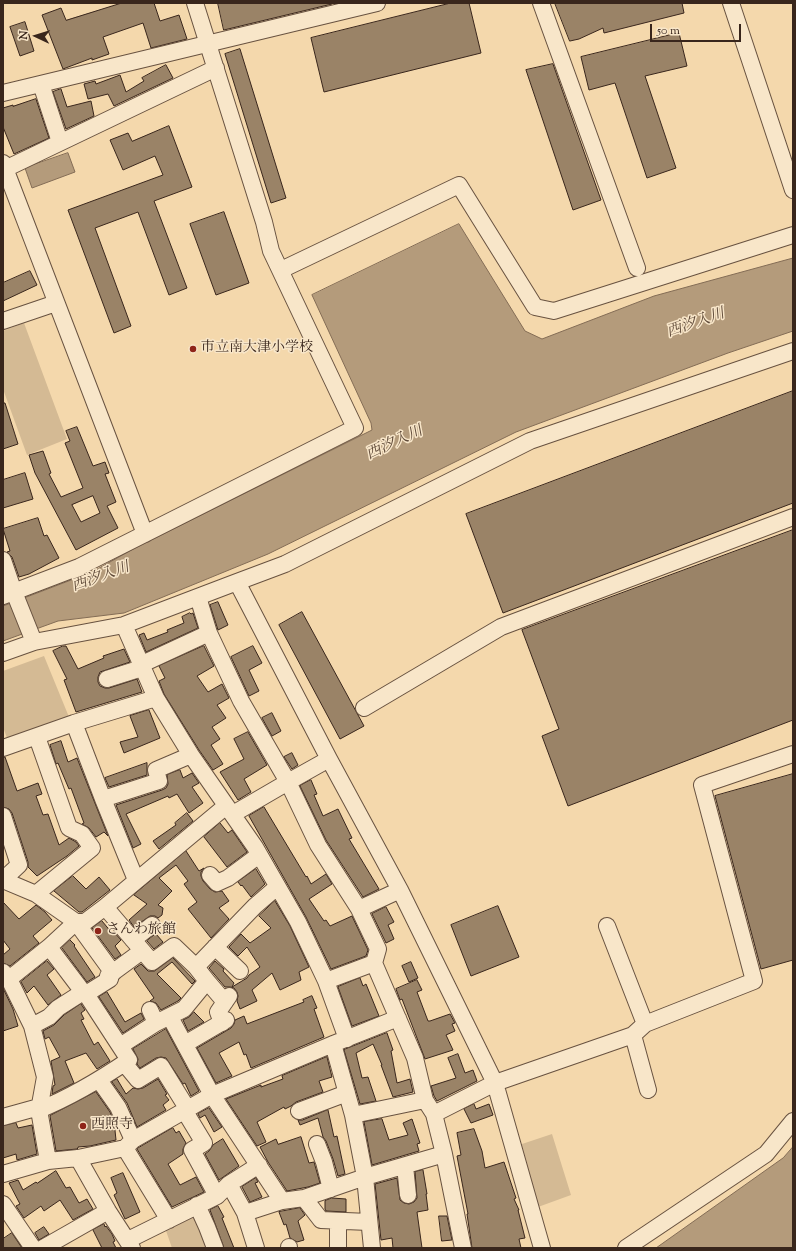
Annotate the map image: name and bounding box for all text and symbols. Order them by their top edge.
north arrow [16,16,56,56]
scale bar [652,16,743,42]
text: 50 m [657,22,680,40]
text: N [16,30,32,40]
water label: 西汐入川 [665,306,727,342]
place label: 市立南大津小学校 [201,341,313,357]
marker: 市立南大津小学校 [188,344,198,354]
water label: 西汐入川 [364,423,426,465]
water label: 西汐入川 [70,559,132,597]
place label: さんわ旅館 [106,923,176,939]
marker: さんわ旅館 [93,926,103,936]
place label: 西照寺 [91,1118,133,1134]
marker: 西照寺 [78,1121,88,1131]

